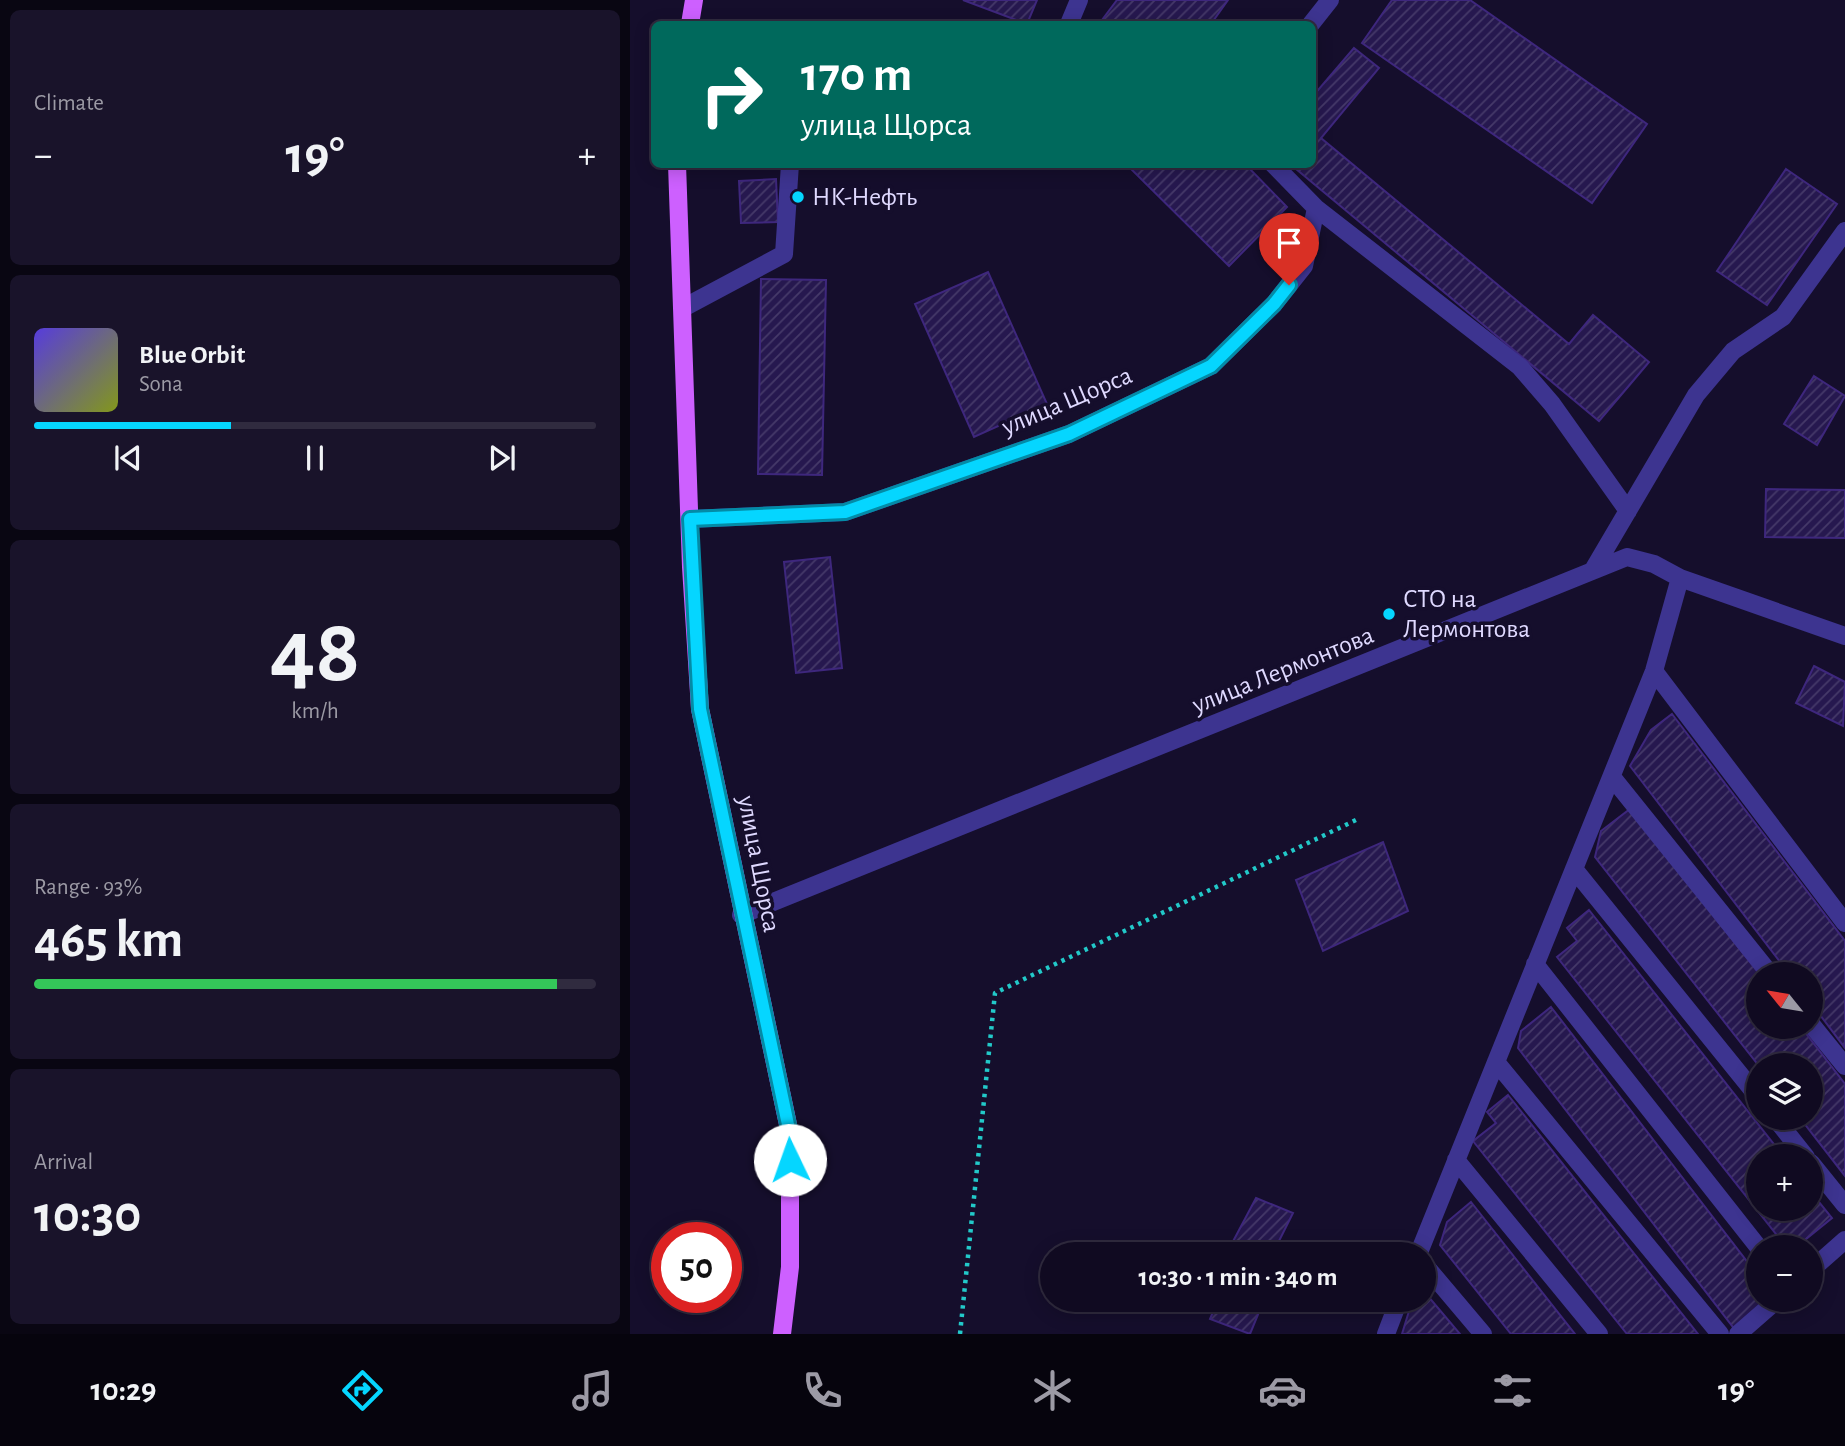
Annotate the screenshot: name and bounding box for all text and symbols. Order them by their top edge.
icon: right [686,49,777,140]
text: 170 m [801,51,912,100]
text: Climate [34,92,104,115]
text: улица Щорса [801,109,972,141]
text: 19° [285,130,345,182]
text: − [34,137,52,175]
text: + [578,137,596,175]
place label: НК-Нефть [812,184,917,210]
marker: НК-Нефть [790,189,806,205]
pin [1259,213,1319,285]
icon: arrive [1270,224,1308,262]
text: Blue Orbit [139,342,245,368]
street label: улица Щорса [997,362,1136,440]
text: Sona [139,373,183,396]
icon: previous [109,439,147,477]
icon: pause [296,439,334,477]
icon: next [483,439,521,477]
place label: СТО на Лермонтова [1403,586,1530,642]
marker: СТО на Лермонтова [1381,606,1397,622]
text: 48 [270,607,360,698]
street label: улица Лермонтова [1188,622,1378,719]
text: km/h [291,700,339,723]
street label: улица Щорса [733,793,785,935]
text: Range · 93% [34,876,142,899]
text: 465 km [34,914,183,966]
north arrow [1746,962,1824,1040]
map controls [1746,962,1823,1312]
button: layers [1746,1053,1823,1130]
position arrow [753,1123,827,1197]
button: + [1746,1144,1823,1221]
text: Arrival [34,1151,93,1174]
text: 10:30 [34,1189,141,1241]
speed limit sign: 50 [651,1222,742,1313]
button: − [1746,1235,1823,1312]
text: 10:30 · 1 min · 340 m [1139,1264,1337,1290]
icon: directions [338,1366,387,1415]
icon: music [568,1366,617,1415]
icon: phone [798,1366,847,1415]
icon: climate [1028,1366,1077,1415]
icon: car [1258,1366,1307,1415]
icon: filters [1488,1366,1537,1415]
text: 10:29 [91,1374,157,1406]
text: 19° [1718,1374,1754,1406]

